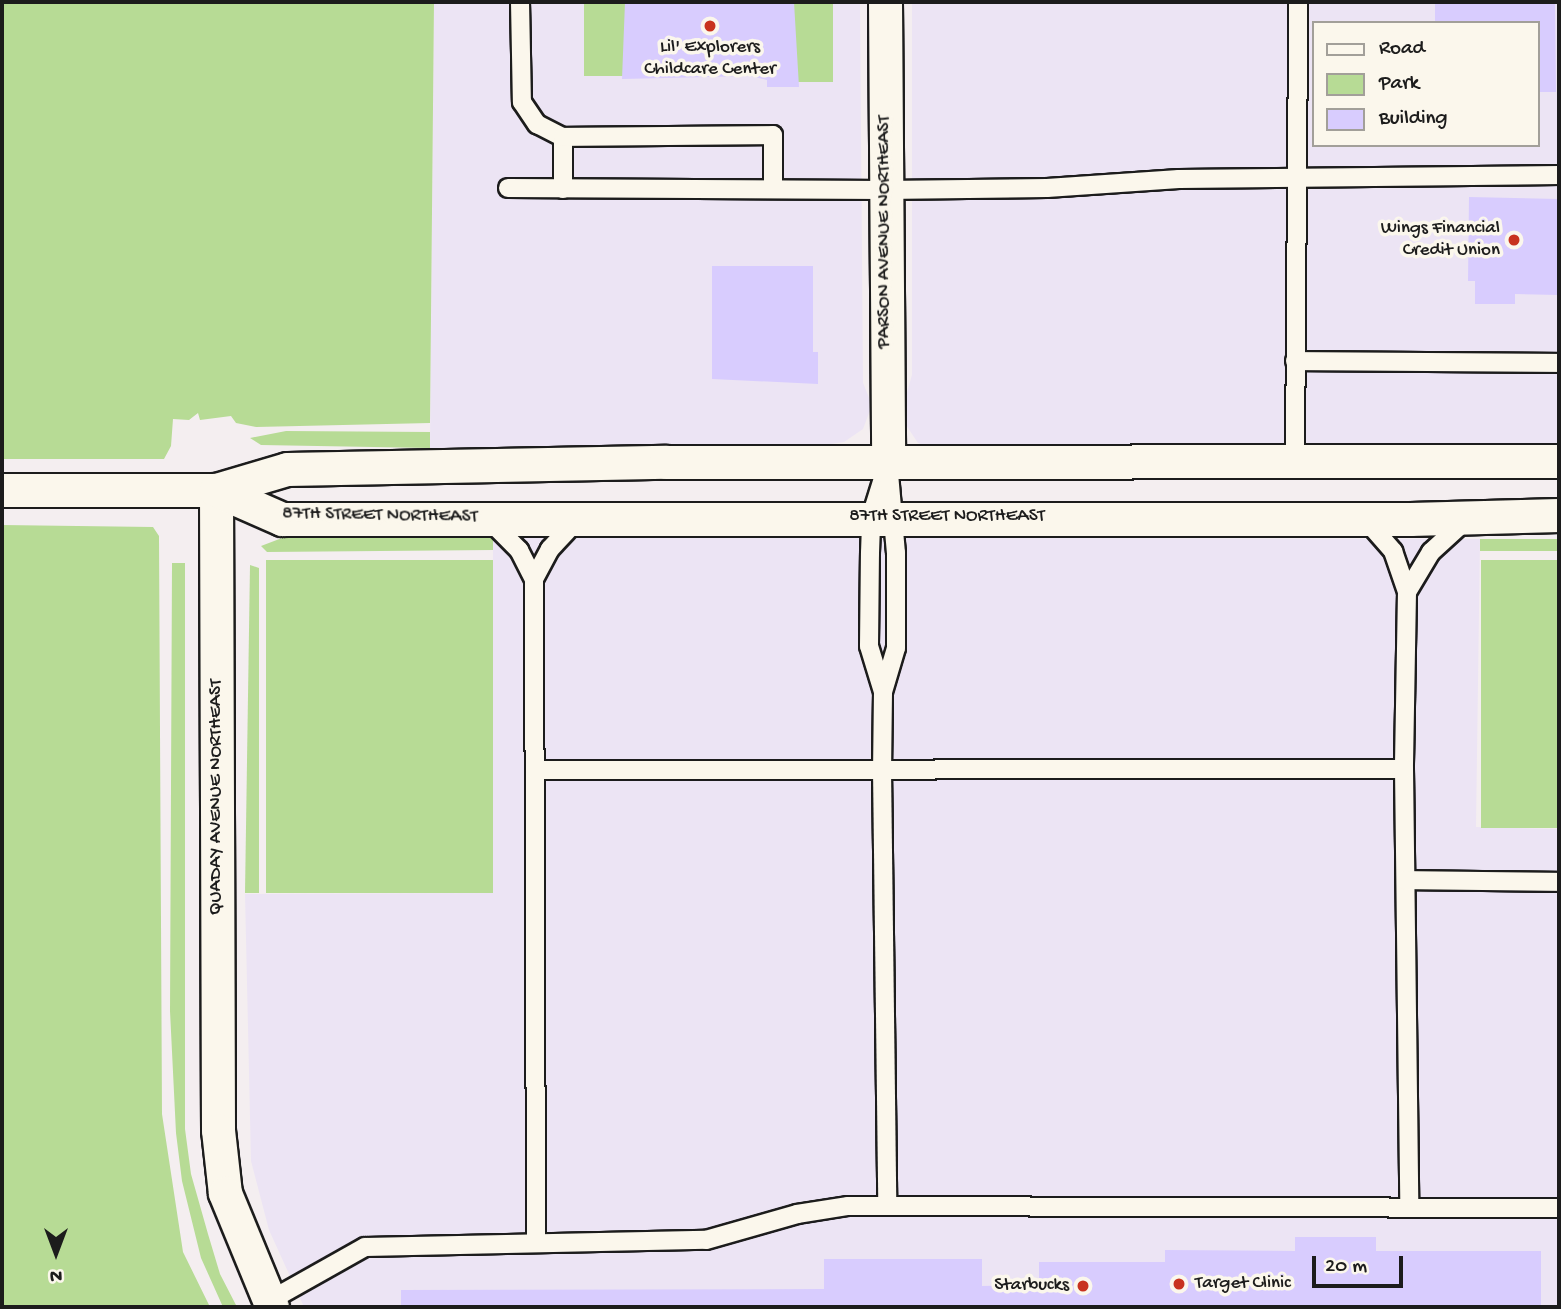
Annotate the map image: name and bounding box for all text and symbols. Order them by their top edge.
marker: Lil' Explorers Childcare Center [702,18,718,34]
legend [1312,21,1540,147]
place label: Lil' Explorers Childcare Center [644,37,776,81]
text: Road [1379,37,1425,62]
text: Park [1379,72,1419,97]
text: Building [1379,107,1448,132]
street label: PARSON AVENUE NORTHEAST [874,115,896,349]
place label: Wings Financial Credit Union [1381,218,1500,262]
marker: Wings Financial Credit Union [1506,232,1522,248]
street label: 87TH STREET NORTHEAST [282,503,478,529]
street label: 87TH STREET NORTHEAST [849,506,1045,528]
street label: QUADAY AVENUE NORTHEAST [206,679,228,915]
north arrow [21,1218,91,1288]
scale bar [1316,1242,1407,1286]
text: 20 m [1325,1255,1367,1280]
text: N [50,1263,62,1286]
place label: Target Clinic [1195,1273,1291,1295]
marker: Target Clinic [1169,1274,1189,1294]
place label: Starbucks [994,1275,1069,1297]
marker: Starbucks [1075,1278,1091,1294]

